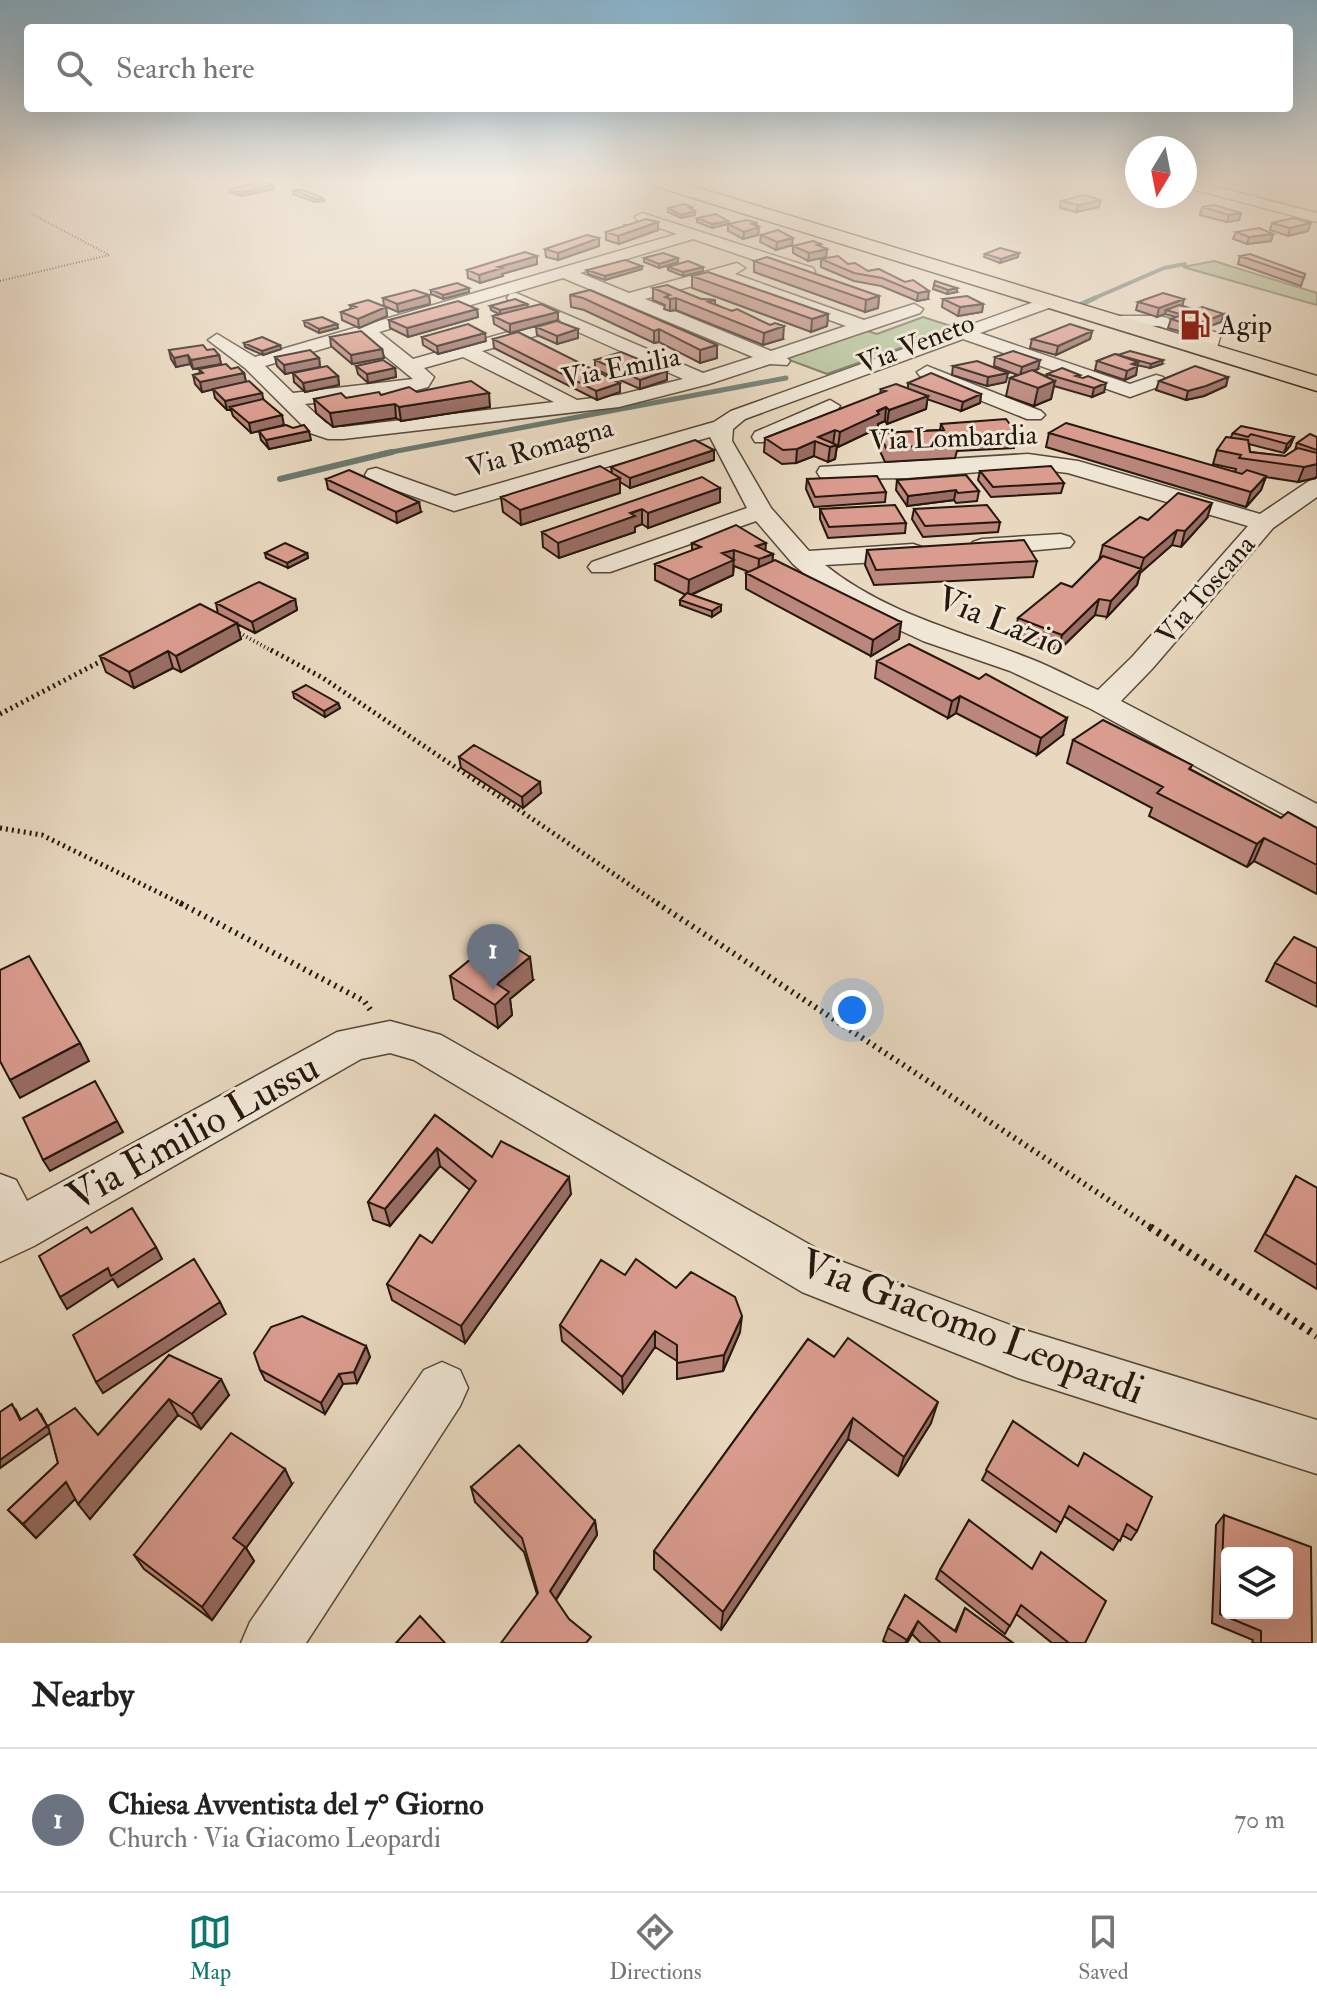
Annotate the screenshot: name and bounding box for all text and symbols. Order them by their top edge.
search box [24,24,1293,112]
icon: search [52,46,96,90]
text: Search here [116,50,255,87]
north arrow [1125,136,1197,208]
street label: Via Veneto [853,306,979,382]
fuel station icon: Agip [1178,308,1212,342]
place label: Agip [1218,308,1272,343]
street label: Via Emilia [559,339,684,397]
street label: Via Romagna [463,410,618,486]
street label: Via Lombardia [868,418,1038,458]
street label: Via Toscana [1149,528,1263,652]
street label: Via Lazio [931,577,1071,667]
pin: 1 [467,924,519,990]
your location [832,990,872,1030]
street label: Via Emilio Lussu [58,1042,328,1222]
street label: Via Giacomo Leopardi [793,1238,1151,1416]
map controls [1221,1547,1293,1619]
button: layers [1221,1547,1293,1619]
text: Nearby [32,1674,134,1717]
text: Chiesa Avventista del 7° Giorno [108,1786,484,1823]
text: 1 [53,1804,63,1836]
text: 70 m [1234,1804,1285,1836]
text: Church · Via Giacomo Leopardi [108,1823,441,1855]
tab: Map [188,1910,232,1986]
tab: Directions [609,1910,702,1986]
tab: Saved [1078,1910,1129,1986]

